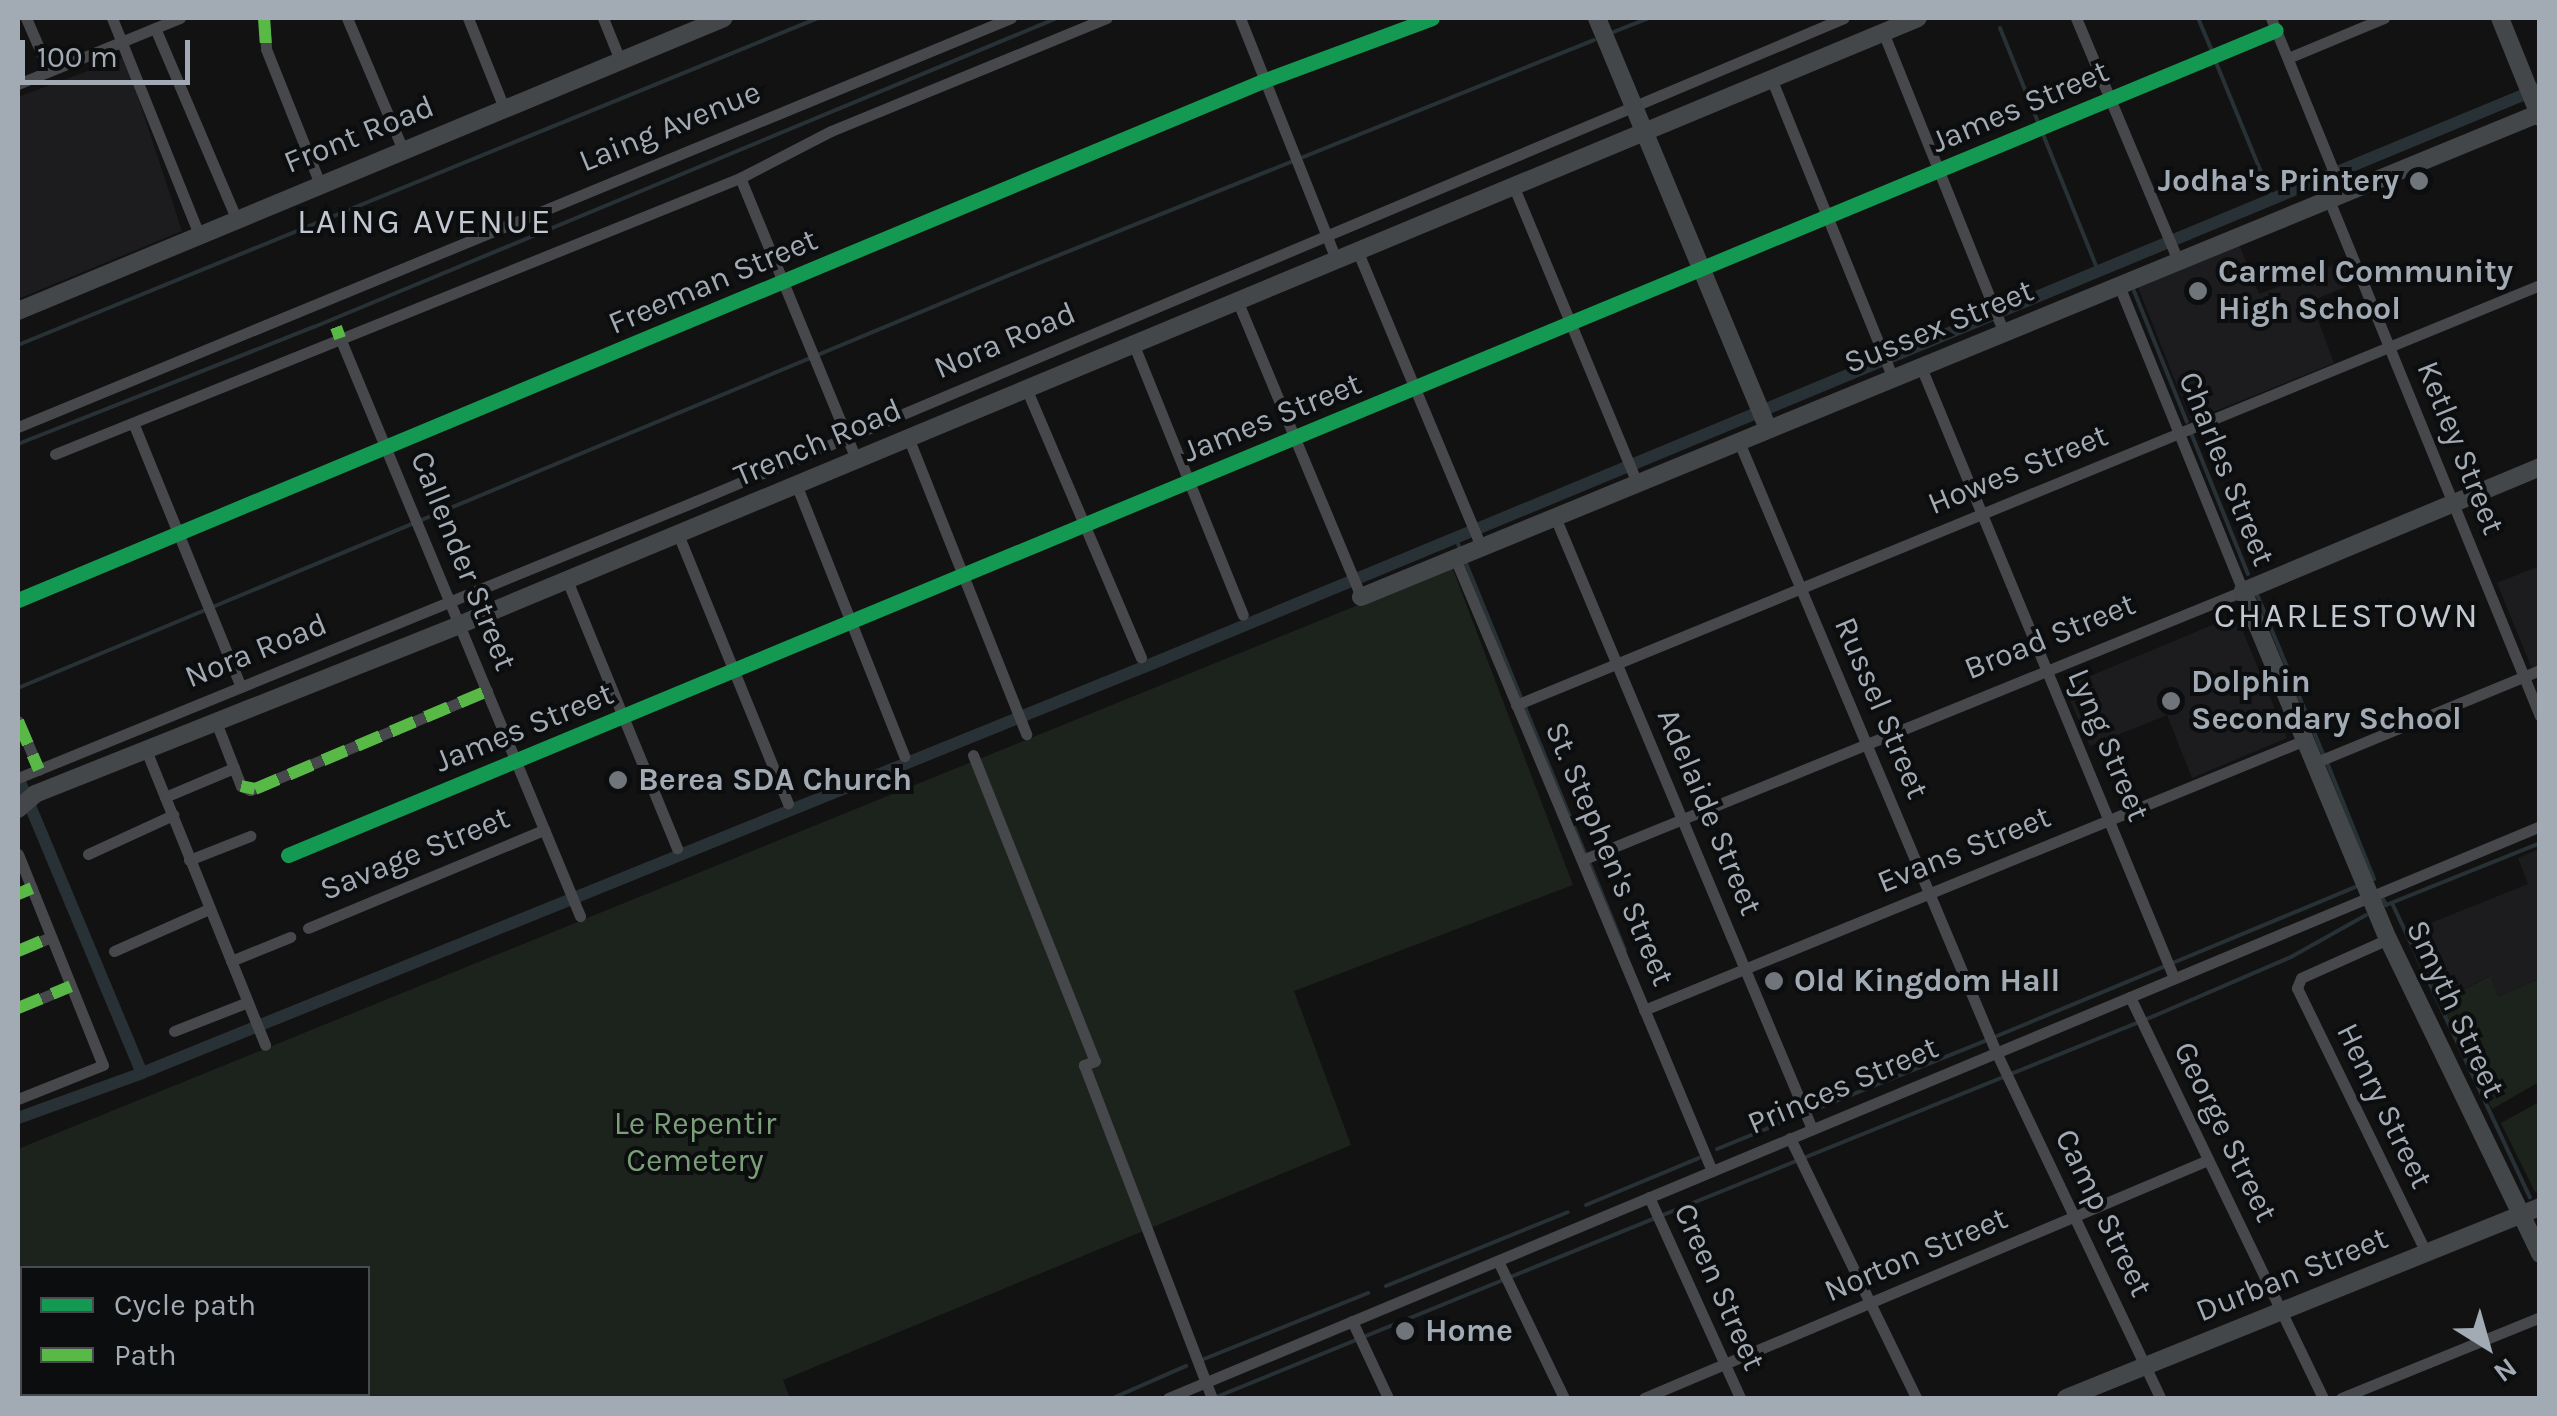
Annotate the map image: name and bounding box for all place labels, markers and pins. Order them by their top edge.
place label: Jodha's Printery [2158,162,2399,200]
marker: Jodha's Printery [2408,170,2430,192]
place label: Carmel Community High School [2218,254,2513,329]
marker: Carmel Community High School [2187,280,2209,302]
place label: Dolphin Secondary School [2191,664,2462,739]
marker: Dolphin Secondary School [2160,690,2182,712]
place label: Berea SDA Church [638,761,912,799]
marker: Berea SDA Church [607,769,629,791]
place label: Old Kingdom Hall [1794,962,2060,1000]
marker: Old Kingdom Hall [1763,970,1785,992]
place label: Home [1425,1312,1513,1350]
marker: Home [1394,1320,1416,1342]

